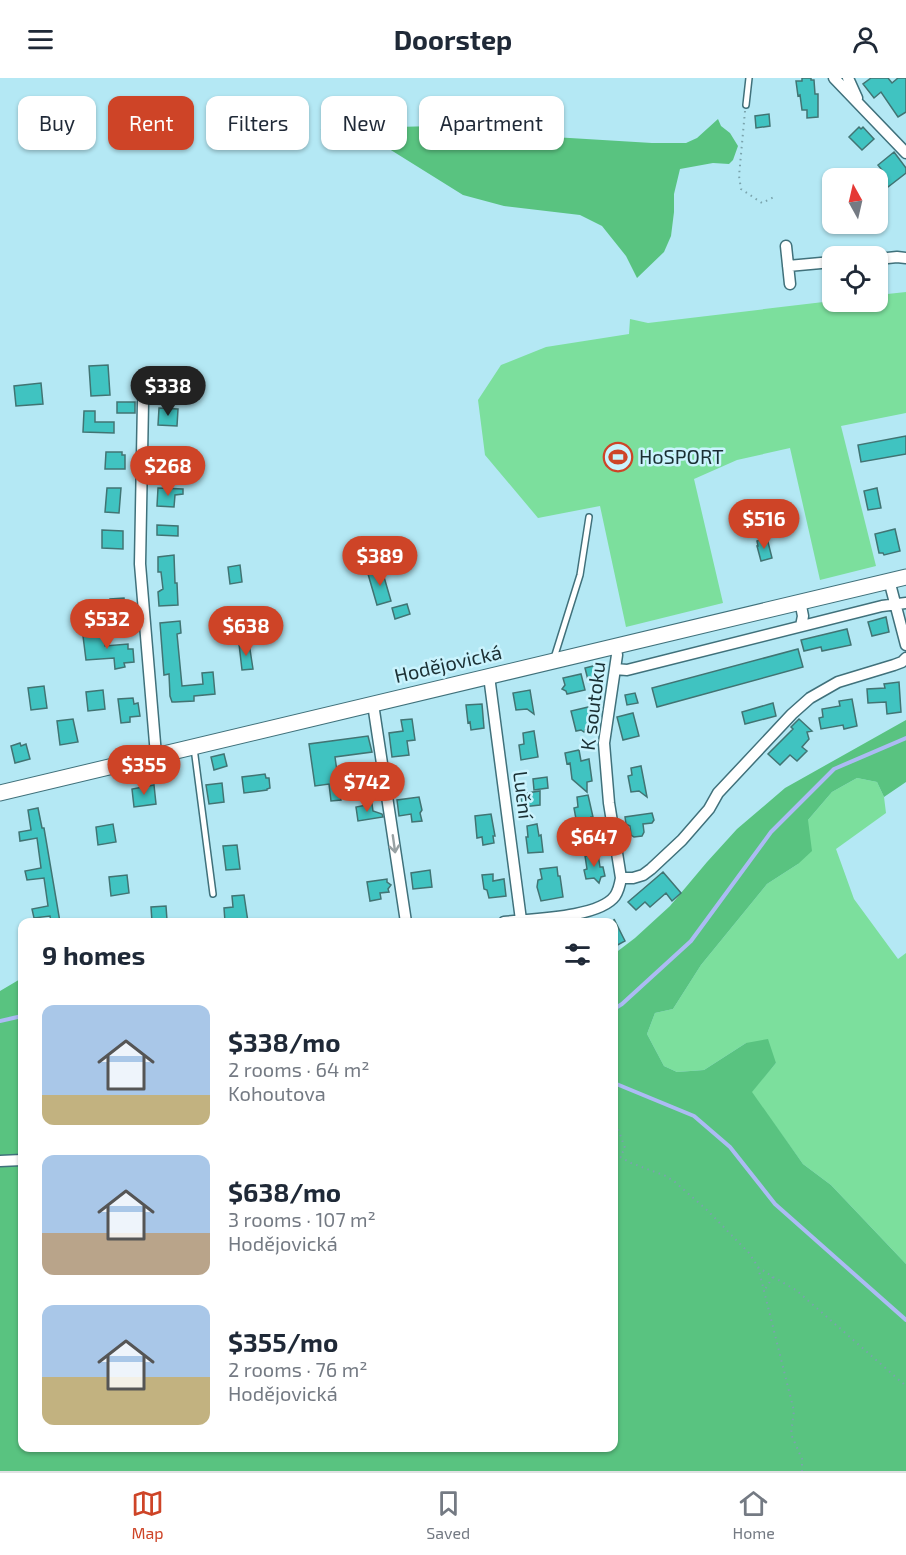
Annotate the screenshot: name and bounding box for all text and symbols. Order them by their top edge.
icon: menu [24,23,57,56]
text: Doorstep [394,23,512,55]
icon: person [849,23,882,56]
chip: Buy [18,96,96,150]
chip: Rent [108,96,194,150]
chip: Filters [206,96,309,150]
chip: New [321,96,407,150]
chip: Apartment [419,96,564,150]
north arrow [822,168,888,234]
map controls [822,168,888,312]
button: locate [822,246,888,312]
pin: $338 [132,366,204,417]
text: $338 [145,373,191,397]
sports icon: HoSPORT [602,441,634,473]
place label: HoSPORT [639,444,724,468]
pin: $268 [132,446,204,497]
text: $268 [144,453,192,477]
pin: $516 [728,499,800,550]
text: $516 [742,506,786,530]
pin: $389 [344,536,416,587]
text: $389 [356,543,404,567]
pin: $532 [71,599,143,650]
text: $532 [84,606,130,630]
pin: $638 [210,606,282,657]
text: $638 [222,613,270,637]
street label: Hodějovická [392,639,504,687]
street label: K soutoku [575,660,609,752]
pin: $355 [108,745,180,796]
text: $355 [121,752,167,776]
pin: $742 [331,762,403,813]
text: $742 [344,769,390,793]
street label: Luční [509,770,539,821]
pin: $647 [558,817,630,868]
text: $647 [571,824,617,848]
one-way arrow [389,834,400,854]
icon: filters [561,938,594,971]
text: 9 homes [42,939,145,970]
text: $338/mo [228,1026,341,1057]
icon: home [90,1029,162,1101]
text: 2 rooms · 64 m² [228,1057,370,1081]
text: Kohoutova [228,1081,326,1105]
text: $638/mo [228,1176,341,1207]
icon: home [90,1179,162,1251]
text: 3 rooms · 107 m² [228,1207,376,1231]
text: Hodějovická [228,1231,338,1255]
text: $355/mo [228,1326,338,1357]
icon: home [90,1329,162,1401]
text: 2 rooms · 76 m² [228,1357,367,1381]
text: Hodějovická [228,1381,338,1405]
tab: Map [131,1487,164,1542]
tab: Saved [426,1487,470,1542]
tab: Home [732,1487,775,1542]

